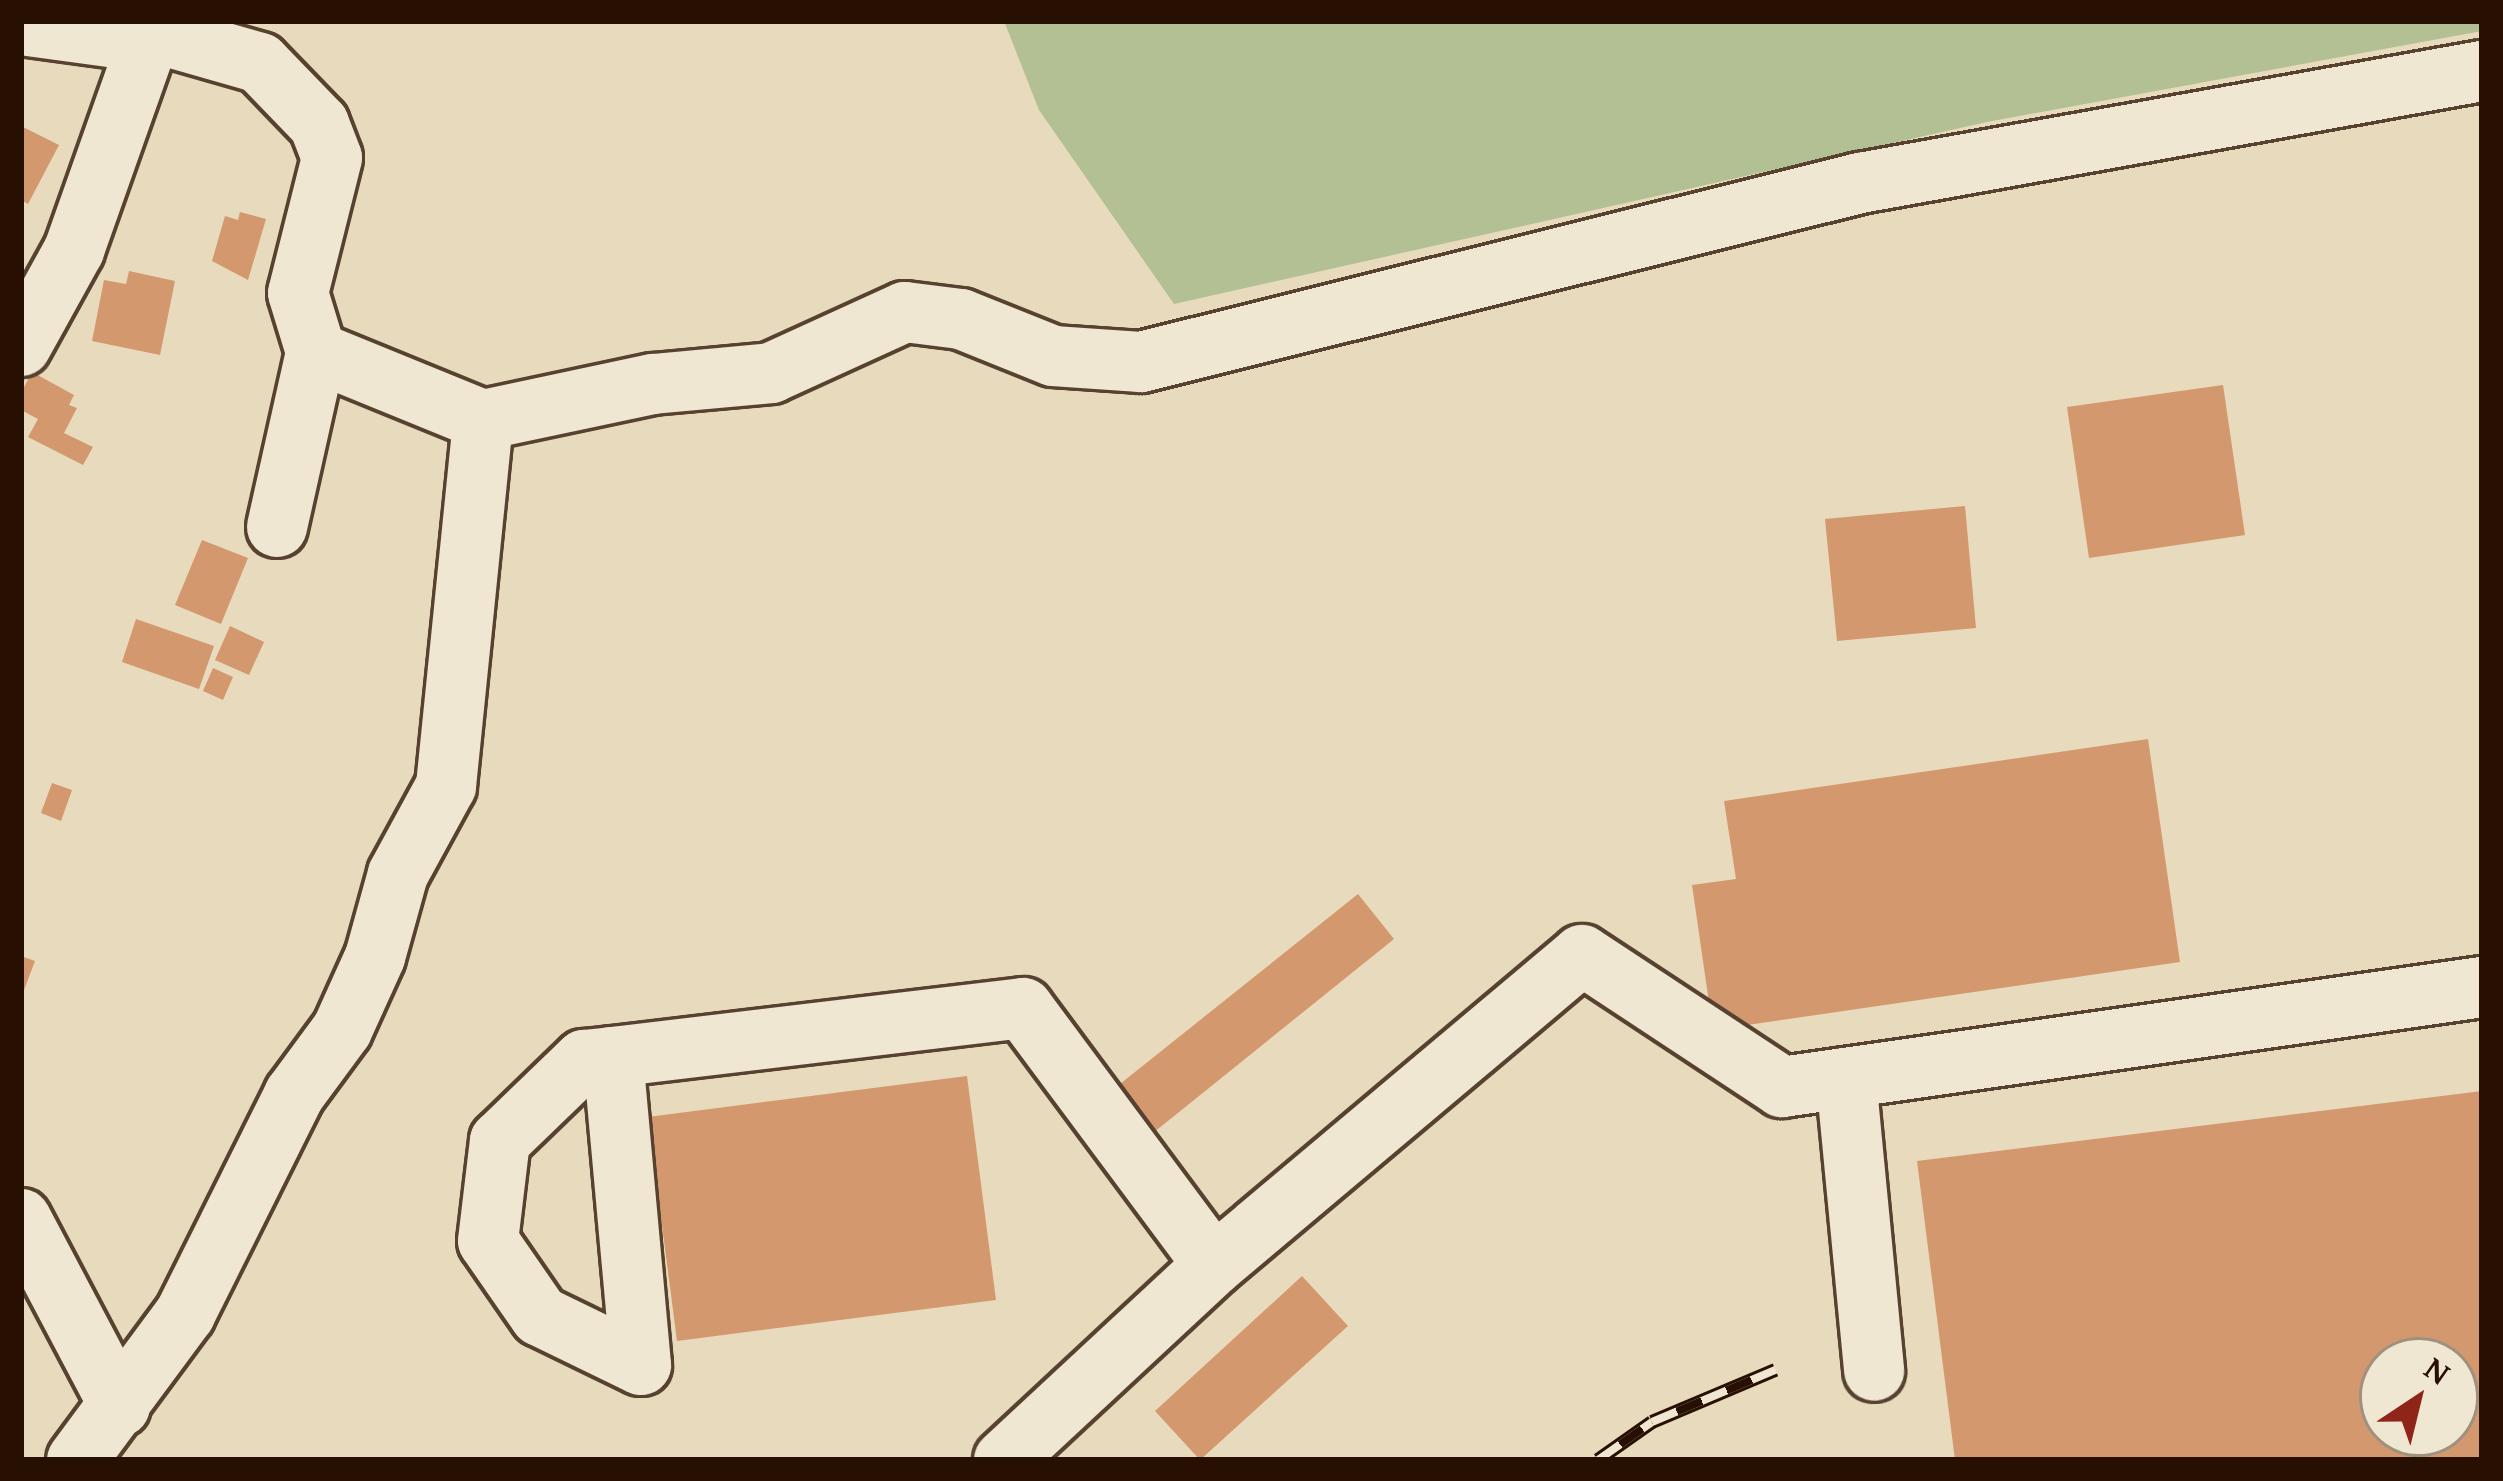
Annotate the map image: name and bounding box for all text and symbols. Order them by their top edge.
north arrow [2359,1337,2479,1457]
text: N [2415,1344,2461,1396]

